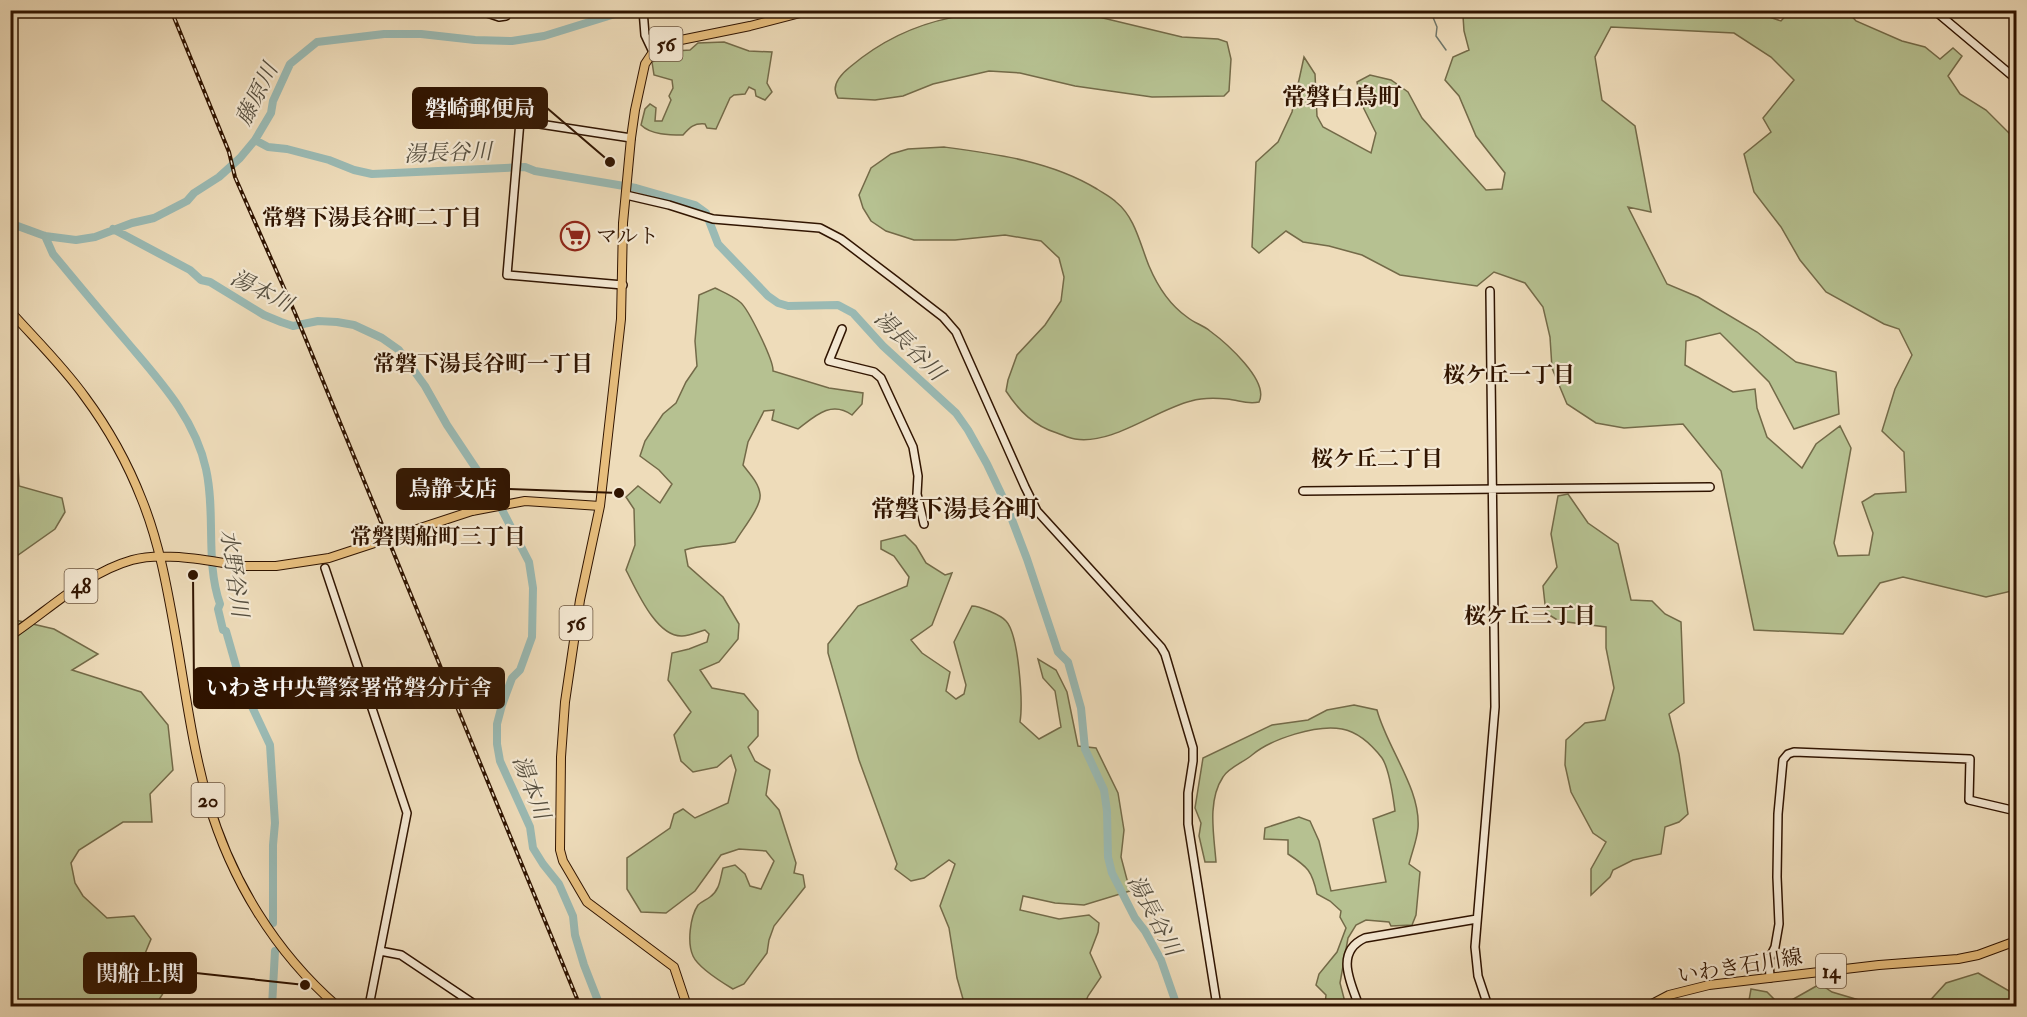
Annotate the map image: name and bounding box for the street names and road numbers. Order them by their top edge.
road number: 56 [650,27,682,61]
road number: 48 [64,569,98,603]
road number: 56 [560,606,592,640]
road number: 20 [192,783,224,817]
street label: いわき石川線 [1676,943,1804,990]
road number: 14 [1816,954,1846,988]

